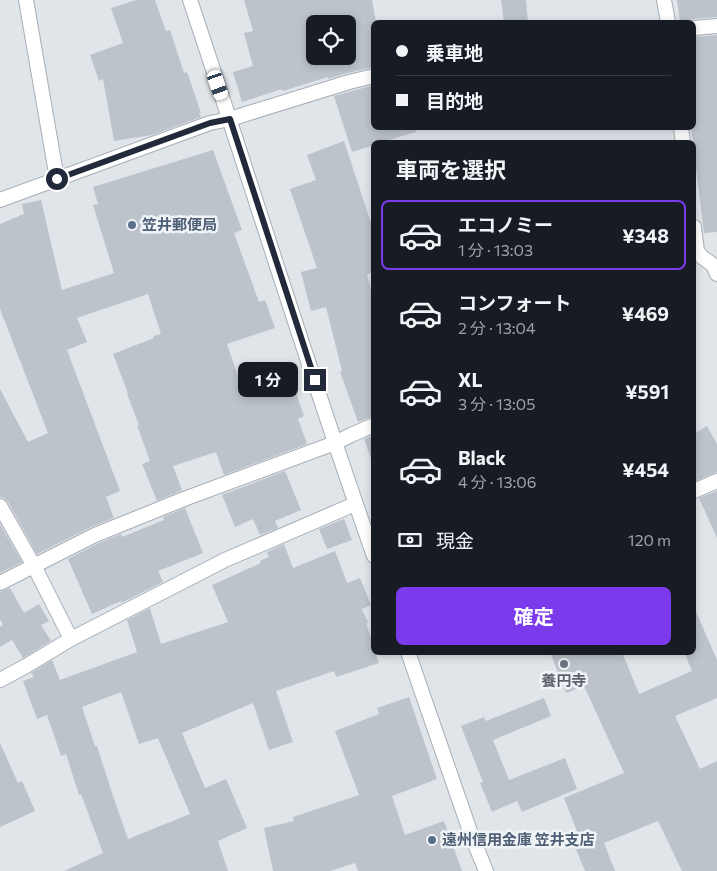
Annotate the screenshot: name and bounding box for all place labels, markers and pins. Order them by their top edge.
place label: 笠井郵便局 [142,215,217,233]
marker: 笠井郵便局 [126,219,138,231]
marker: 養円寺 [558,658,570,670]
place label: 養円寺 [541,671,587,689]
place label: 遠州信用金庫 笠井支店 [442,830,595,848]
marker: 遠州信用金庫 笠井支店 [426,834,438,846]

